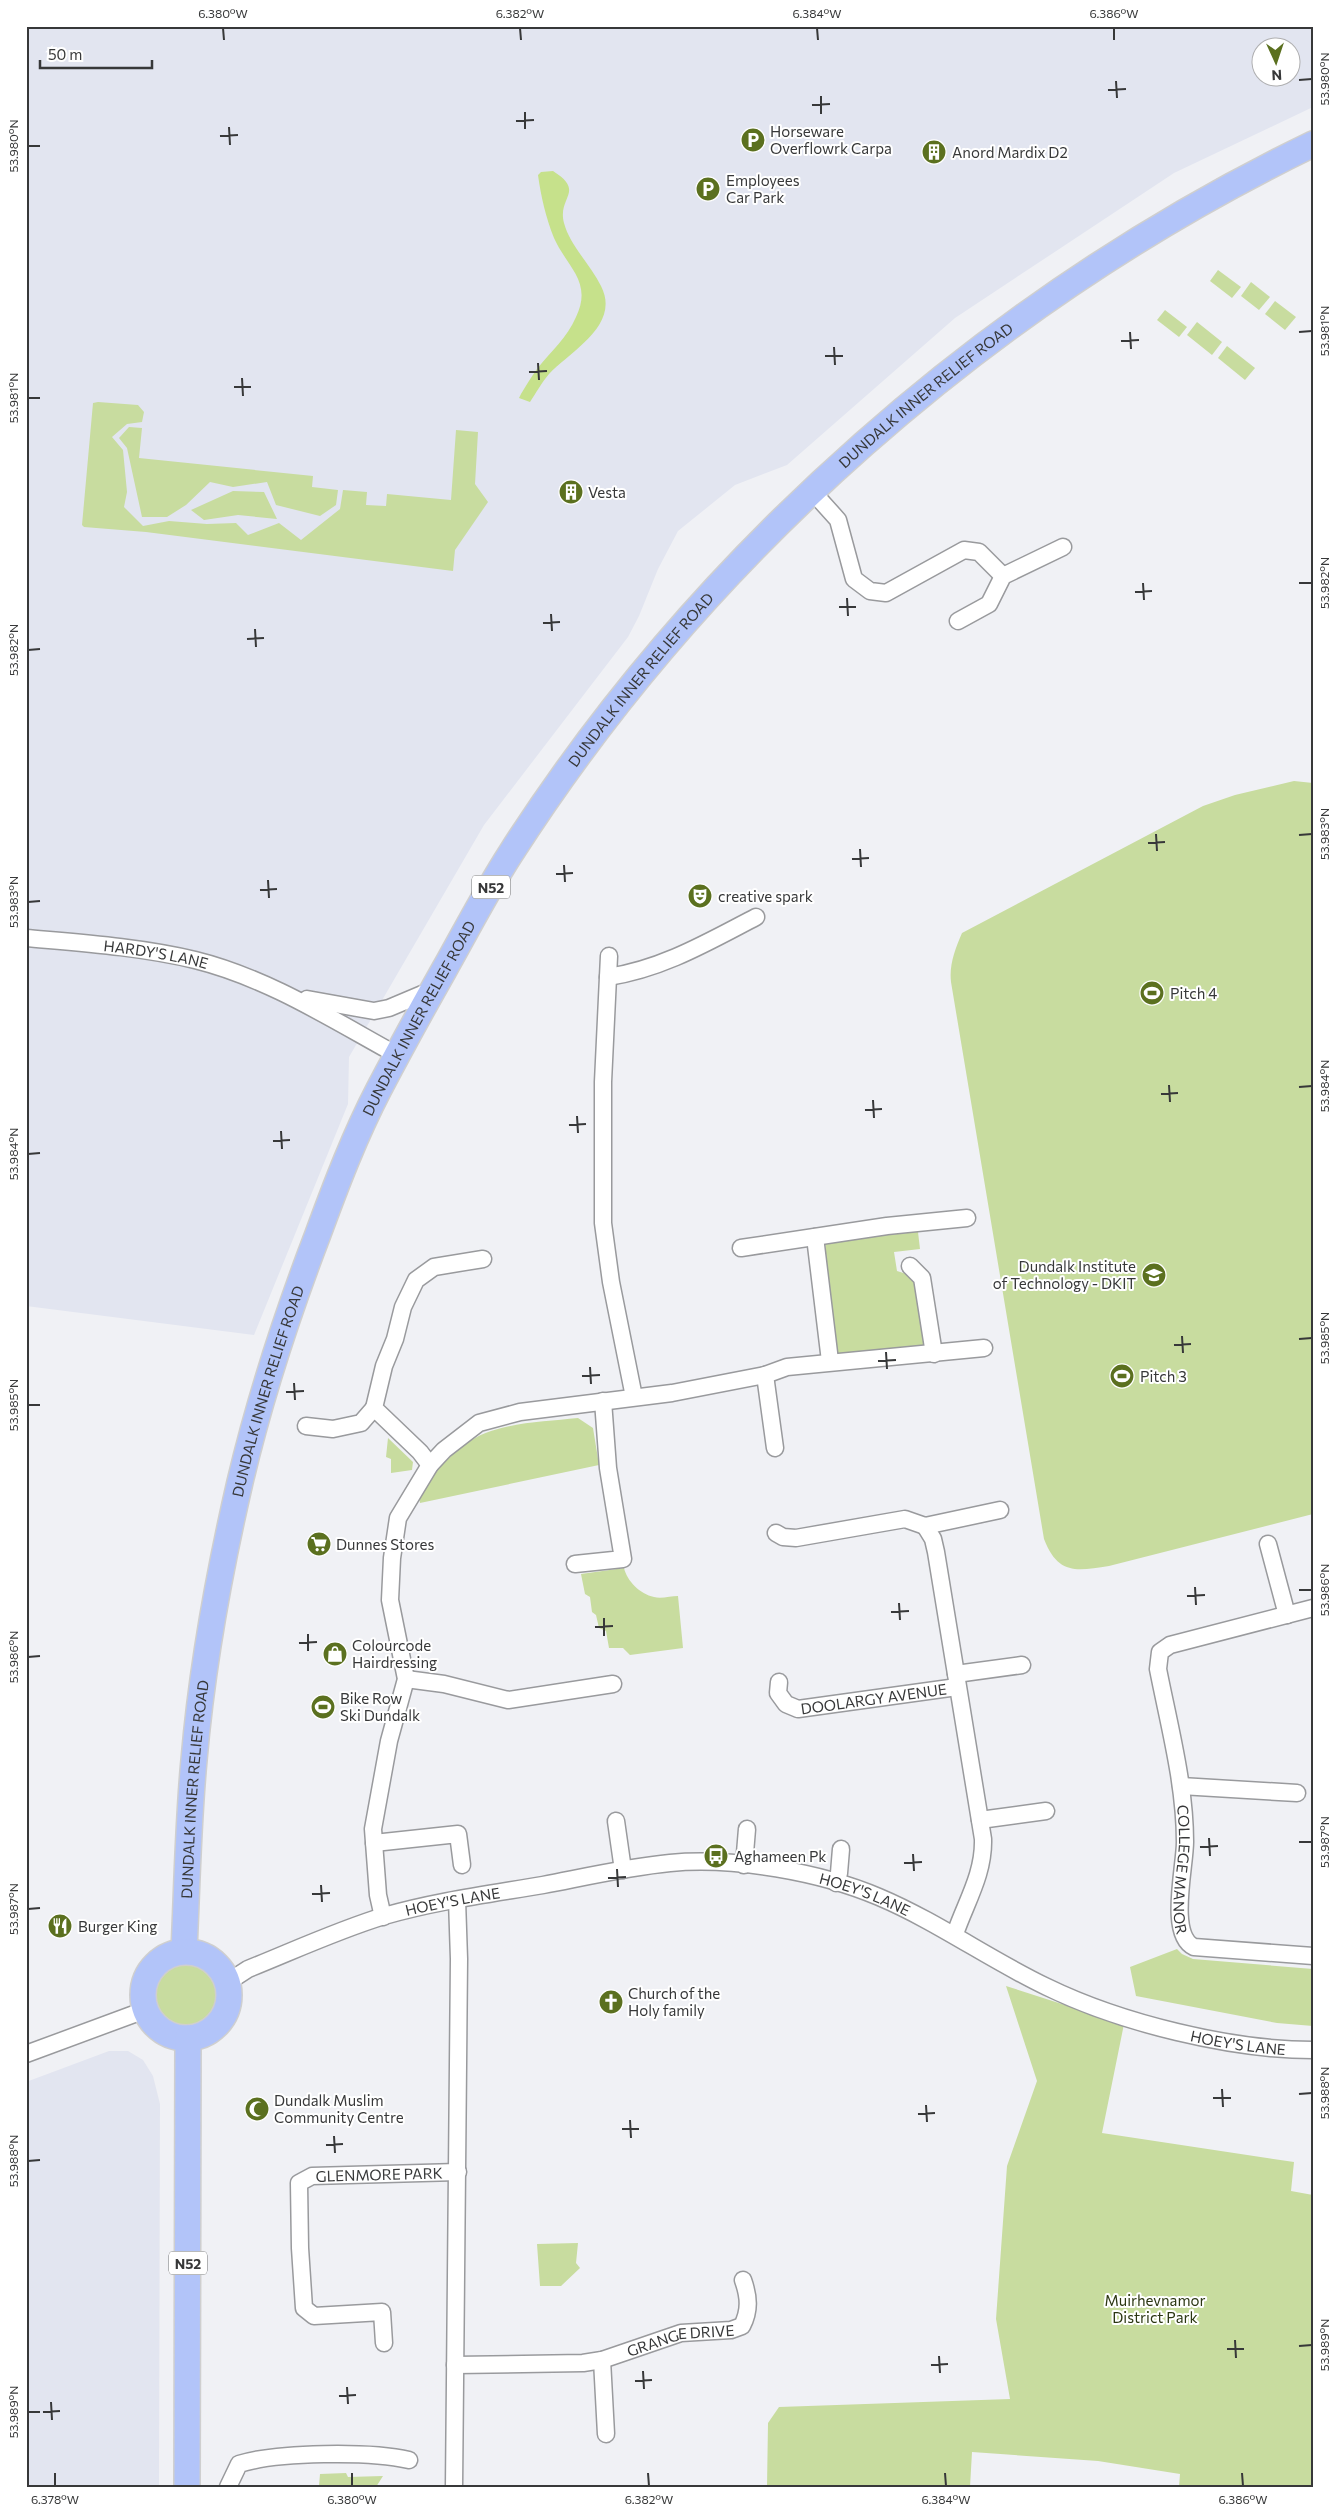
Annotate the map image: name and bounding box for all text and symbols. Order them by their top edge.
text: 6.380°W [198,6,248,20]
text: 6.382°W [496,6,544,20]
text: 6.384°W [792,6,842,20]
text: 6.386°W [1089,6,1139,20]
scale bar [40,38,152,70]
north arrow [1252,38,1302,88]
text: 50 m [48,45,82,63]
text: 53.980°N [1317,52,1331,106]
text: N [1271,67,1282,84]
text: 53.980°N [6,119,20,173]
place label: Horseware Overflowrk Carpa [770,122,892,157]
parking icon: Horseware Overflowrk Carpa [740,127,766,153]
building icon: Anord Mardix D2 [921,139,947,165]
place label: Anord Mardix D2 [952,143,1068,161]
place label: Employees Car Park [726,171,800,206]
parking icon: Employees Car Park [695,176,721,202]
text: 53.981°N [1317,306,1331,356]
street label: DUNDALK INNER RELIEF ROAD [835,319,1016,471]
text: 53.981°N [6,373,20,423]
building icon: Vesta [558,479,584,505]
place label: Vesta [588,483,626,501]
text: 53.982°N [1317,557,1331,609]
street label: DUNDALK INNER RELIEF ROAD [564,589,717,770]
text: 53.982°N [6,624,20,676]
text: 53.983°N [1317,808,1331,860]
text: 53.983°N [6,876,20,928]
road number: N52 [472,876,510,899]
theatre icon: creative spark [687,883,713,909]
place label: creative spark [718,887,813,905]
street label: DUNDALK INNER RELIEF ROAD [358,917,479,1119]
street label: HARDY'S LANE [103,936,210,972]
sports icon: Pitch 4 [1139,980,1165,1006]
place label: Pitch 4 [1170,984,1217,1002]
text: 53.984°N [1317,1060,1331,1112]
text: 53.984°N [6,1128,20,1180]
place label: Dundalk Institute of Technology - DKIT [993,1257,1136,1292]
school or university icon: Dundalk Institute of Technology - DKIT [1141,1262,1167,1288]
street label: DUNDALK INNER RELIEF ROAD [228,1283,307,1499]
text: 53.985°N [1317,1312,1331,1364]
sports icon: Pitch 3 [1109,1363,1135,1389]
place label: Pitch 3 [1140,1367,1187,1385]
text: 53.985°N [6,1379,20,1431]
supermarket icon: Dunnes Stores [306,1531,332,1557]
place label: Dunnes Stores [336,1535,435,1553]
text: 53.986°N [1317,1564,1331,1616]
text: 53.986°N [6,1631,20,1683]
place label: Colourcode Hairdressing [352,1636,437,1671]
shop icon: Colourcode Hairdressing [322,1641,348,1667]
street label: DUNDALK INNER RELIEF ROAD [177,1679,212,1899]
street label: DOOLARGY AVENUE [799,1680,948,1718]
place label: Bike Row Ski Dundalk [340,1689,420,1724]
sports icon: Bike Row Ski Dundalk [310,1694,336,1720]
street label: COLLEGE MANOR [1170,1804,1194,1936]
text: 53.987°N [1317,1816,1331,1868]
bus stop icon: Aghameen Pk [703,1843,729,1869]
place label: Aghameen Pk [734,1847,827,1865]
street label: HOEY'S LANE [817,1869,914,1919]
text: 53.987°N [6,1883,20,1935]
street label: HOEY'S LANE [403,1883,501,1919]
restaurant icon: Burger King [47,1913,73,1939]
place label: Burger King [78,1917,157,1935]
place label: Church of the Holy family [628,1984,720,2019]
church icon: Church of the Holy family [598,1989,624,2015]
street label: HOEY'S LANE [1189,2026,1286,2058]
text: 53.988°N [1317,2067,1331,2119]
place label: Dundalk Muslim Community Centre [274,2091,404,2126]
mosque icon: Dundalk Muslim Community Centre [244,2096,270,2122]
text: 53.988°N [6,2135,20,2187]
street label: GLENMORE PARK [315,2163,443,2185]
road number: N52 [169,2252,207,2274]
park label: Muirhevnamor District Park [1104,2291,1206,2326]
text: 53.989°N [1317,2319,1331,2371]
street label: GRANGE DRIVE [624,2321,735,2360]
text: 53.989°N [6,2386,20,2438]
text: 6.378°W [31,2492,79,2506]
text: 6.380°W [327,2492,377,2506]
text: 6.382°W [625,2492,673,2506]
text: 6.384°W [921,2492,971,2506]
text: 6.386°W [1218,2492,1268,2506]

